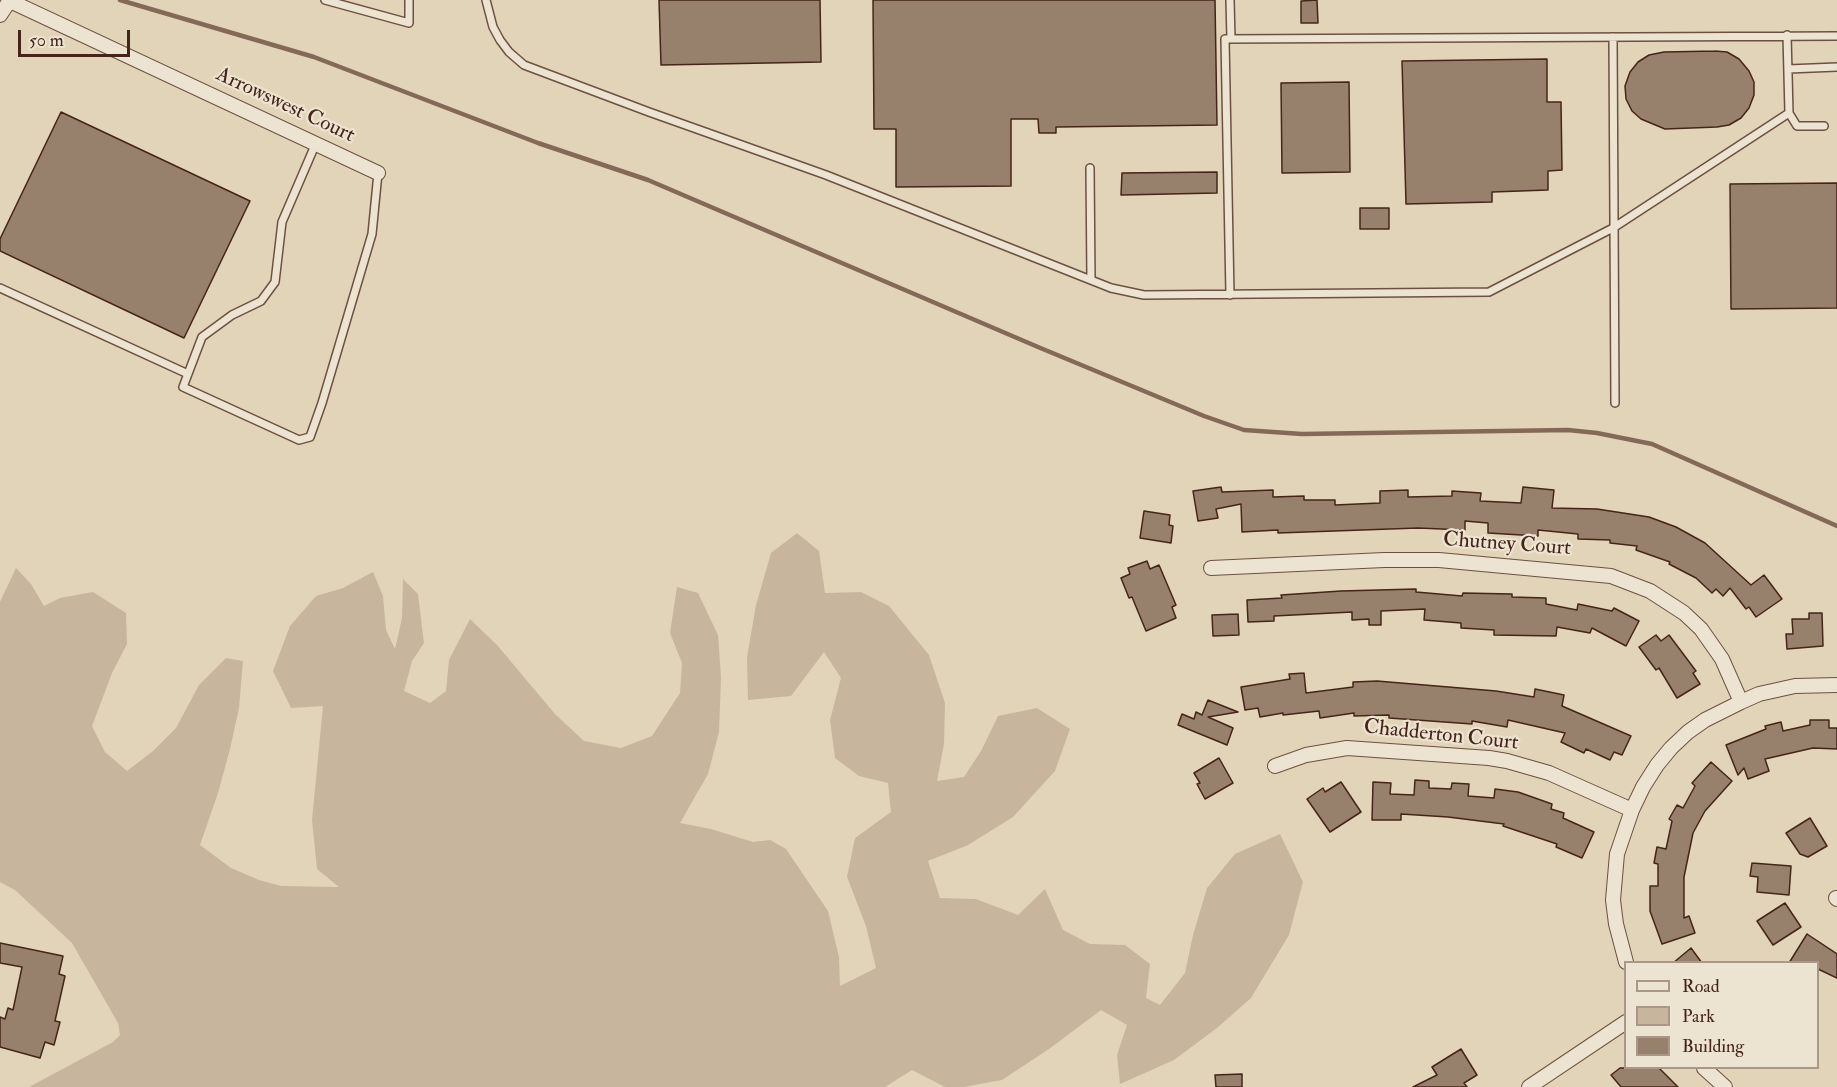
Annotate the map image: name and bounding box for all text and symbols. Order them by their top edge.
scale bar [21,18,134,56]
text: 50 m [29,29,64,52]
street label: Arrowswest Court [212,63,358,149]
street label: Chutney Court [1442,528,1572,562]
street label: Chadderton Court [1362,715,1520,757]
legend [1624,961,1819,1069]
text: Road [1682,975,1720,998]
text: Park [1682,1005,1715,1028]
text: Building [1682,1035,1744,1058]

